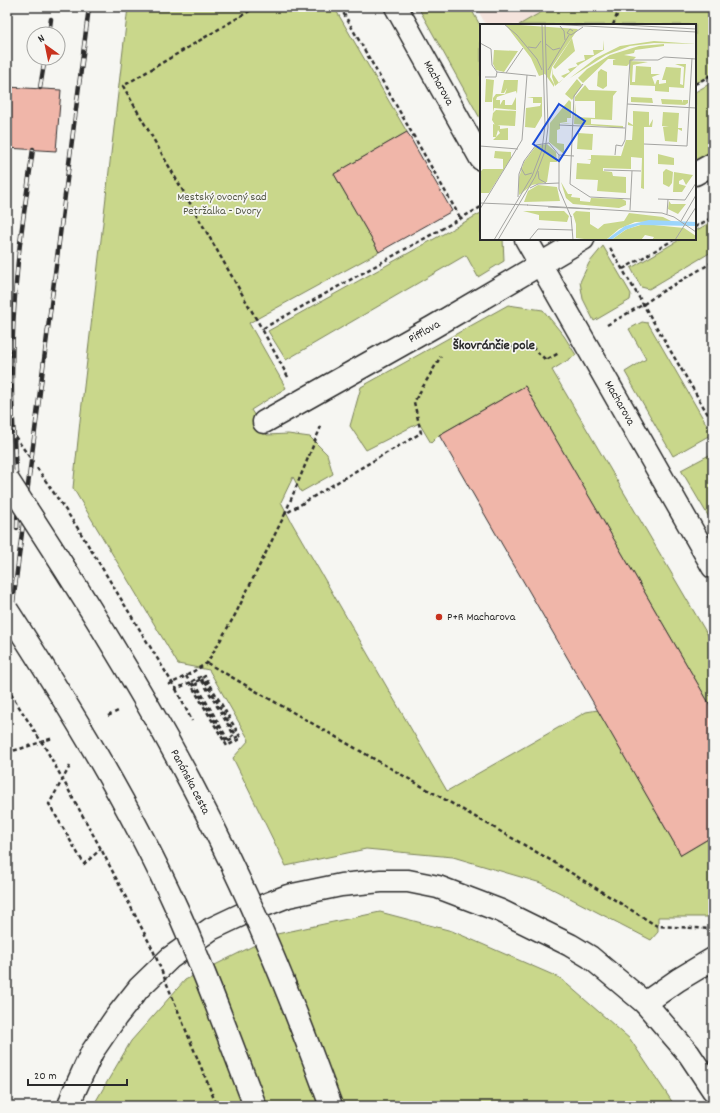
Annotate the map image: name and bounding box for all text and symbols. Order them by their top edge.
inset map [480,24,696,240]
north arrow [26,26,66,66]
text: N [35,31,49,47]
street label: Macharova [419,57,458,109]
park label: Mestský ovocný sad Petržalka - Dvory [177,189,267,220]
street label: Pifflova [405,316,444,348]
district label: Škovránčie pole [453,336,535,356]
street label: Macharova [600,378,639,429]
place label: P+R Macharova [447,609,516,626]
marker: P+R Macharova [434,612,444,622]
street label: Panónska cesta [166,746,214,818]
scale bar [28,1061,127,1087]
text: 20 m [34,1068,57,1085]

